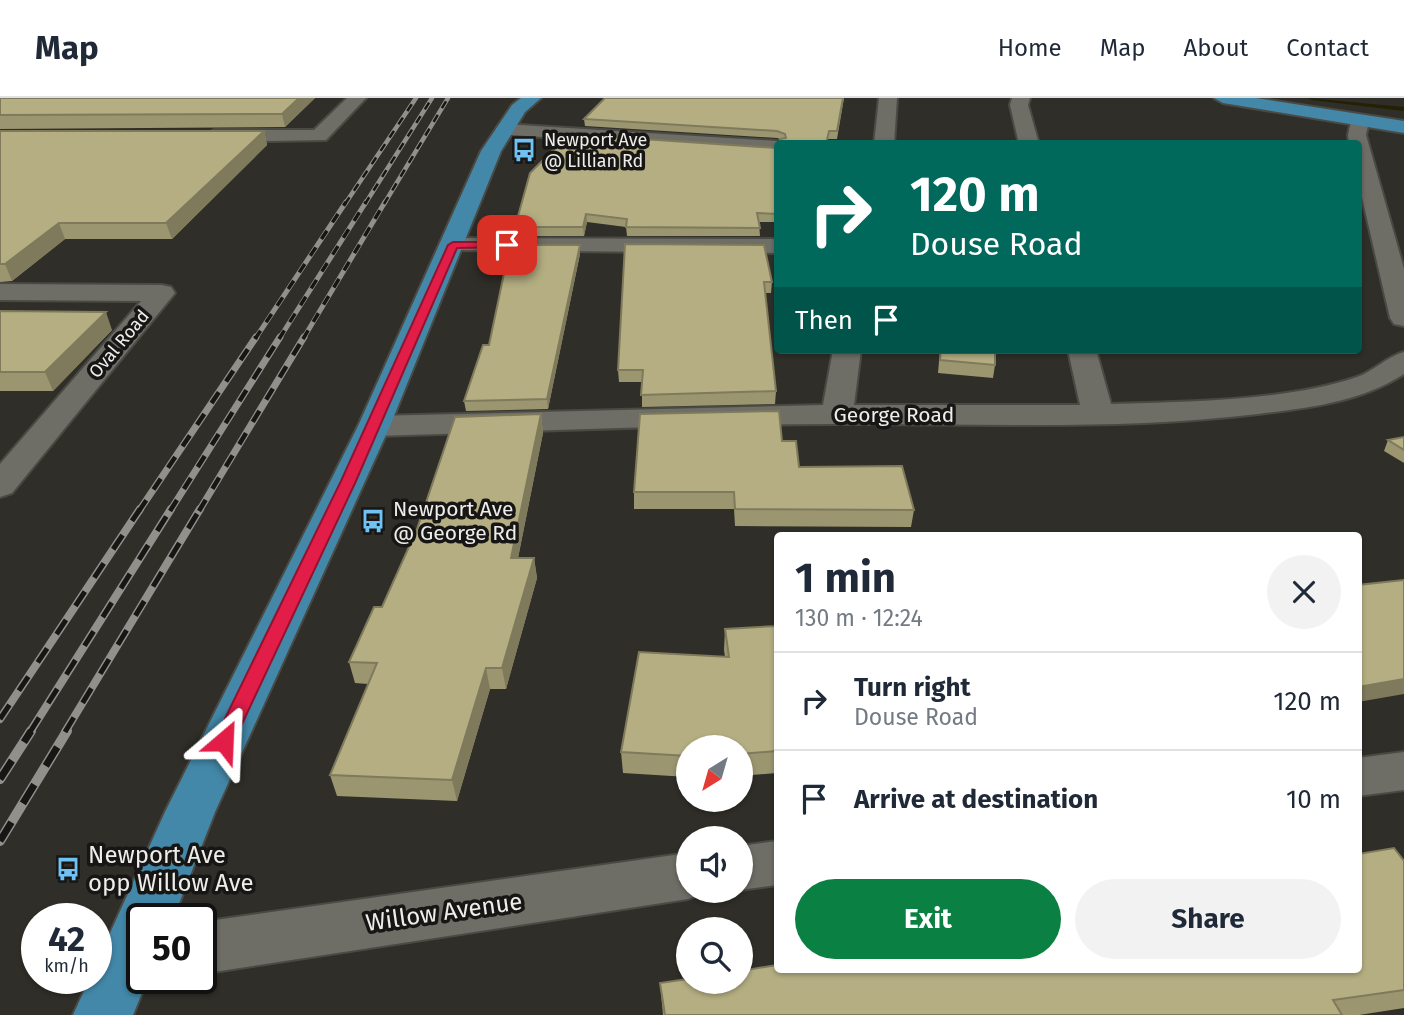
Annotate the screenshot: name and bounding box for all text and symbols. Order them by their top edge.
text: Map [35,28,99,68]
text: Home [998,34,1062,62]
text: Map [1100,34,1146,62]
text: About [1184,34,1248,62]
text: Contact [1286,34,1369,62]
place label: Newport Ave @ Lillian Rd [544,129,647,172]
bus stop icon: Newport Ave @ Lillian Rd [510,136,538,164]
text: 120 m [910,165,1040,224]
icon: right [795,168,886,259]
pin [477,215,537,275]
text: Douse Road [910,225,1083,263]
icon: arrive [488,226,526,264]
icon: arrive [867,301,905,339]
street label: Oval Road [84,305,154,383]
text: Then [795,305,853,336]
street label: George Road [834,402,954,428]
place label: Newport Ave @ George Rd [393,496,517,546]
bus stop icon: Newport Ave @ George Rd [359,507,387,535]
text: 1 min [795,553,896,603]
button: close [1267,555,1341,629]
text: 130 m · 12:24 [795,604,923,632]
text: Turn right [854,672,971,703]
icon: right [795,682,833,720]
text: 120 m [1273,686,1341,717]
text: Douse Road [854,703,978,731]
position arrow [187,704,261,778]
north arrow [676,735,752,812]
map controls [676,735,753,994]
icon: arrive [795,780,833,818]
text: Arrive at destination [854,784,1098,815]
text: 10 m [1286,784,1341,815]
button: sound [676,826,753,903]
place label: Newport Ave opp Willow Ave [88,841,254,897]
bus stop icon: Newport Ave opp Willow Ave [54,855,82,883]
button: Exit [795,879,1061,959]
button: Share [1075,879,1341,959]
street label: Willow Avenue [364,887,524,937]
speed limit sign: 50 [126,903,217,994]
button: search [676,917,753,994]
text: 42 [48,918,85,960]
text: km/h [44,955,89,977]

